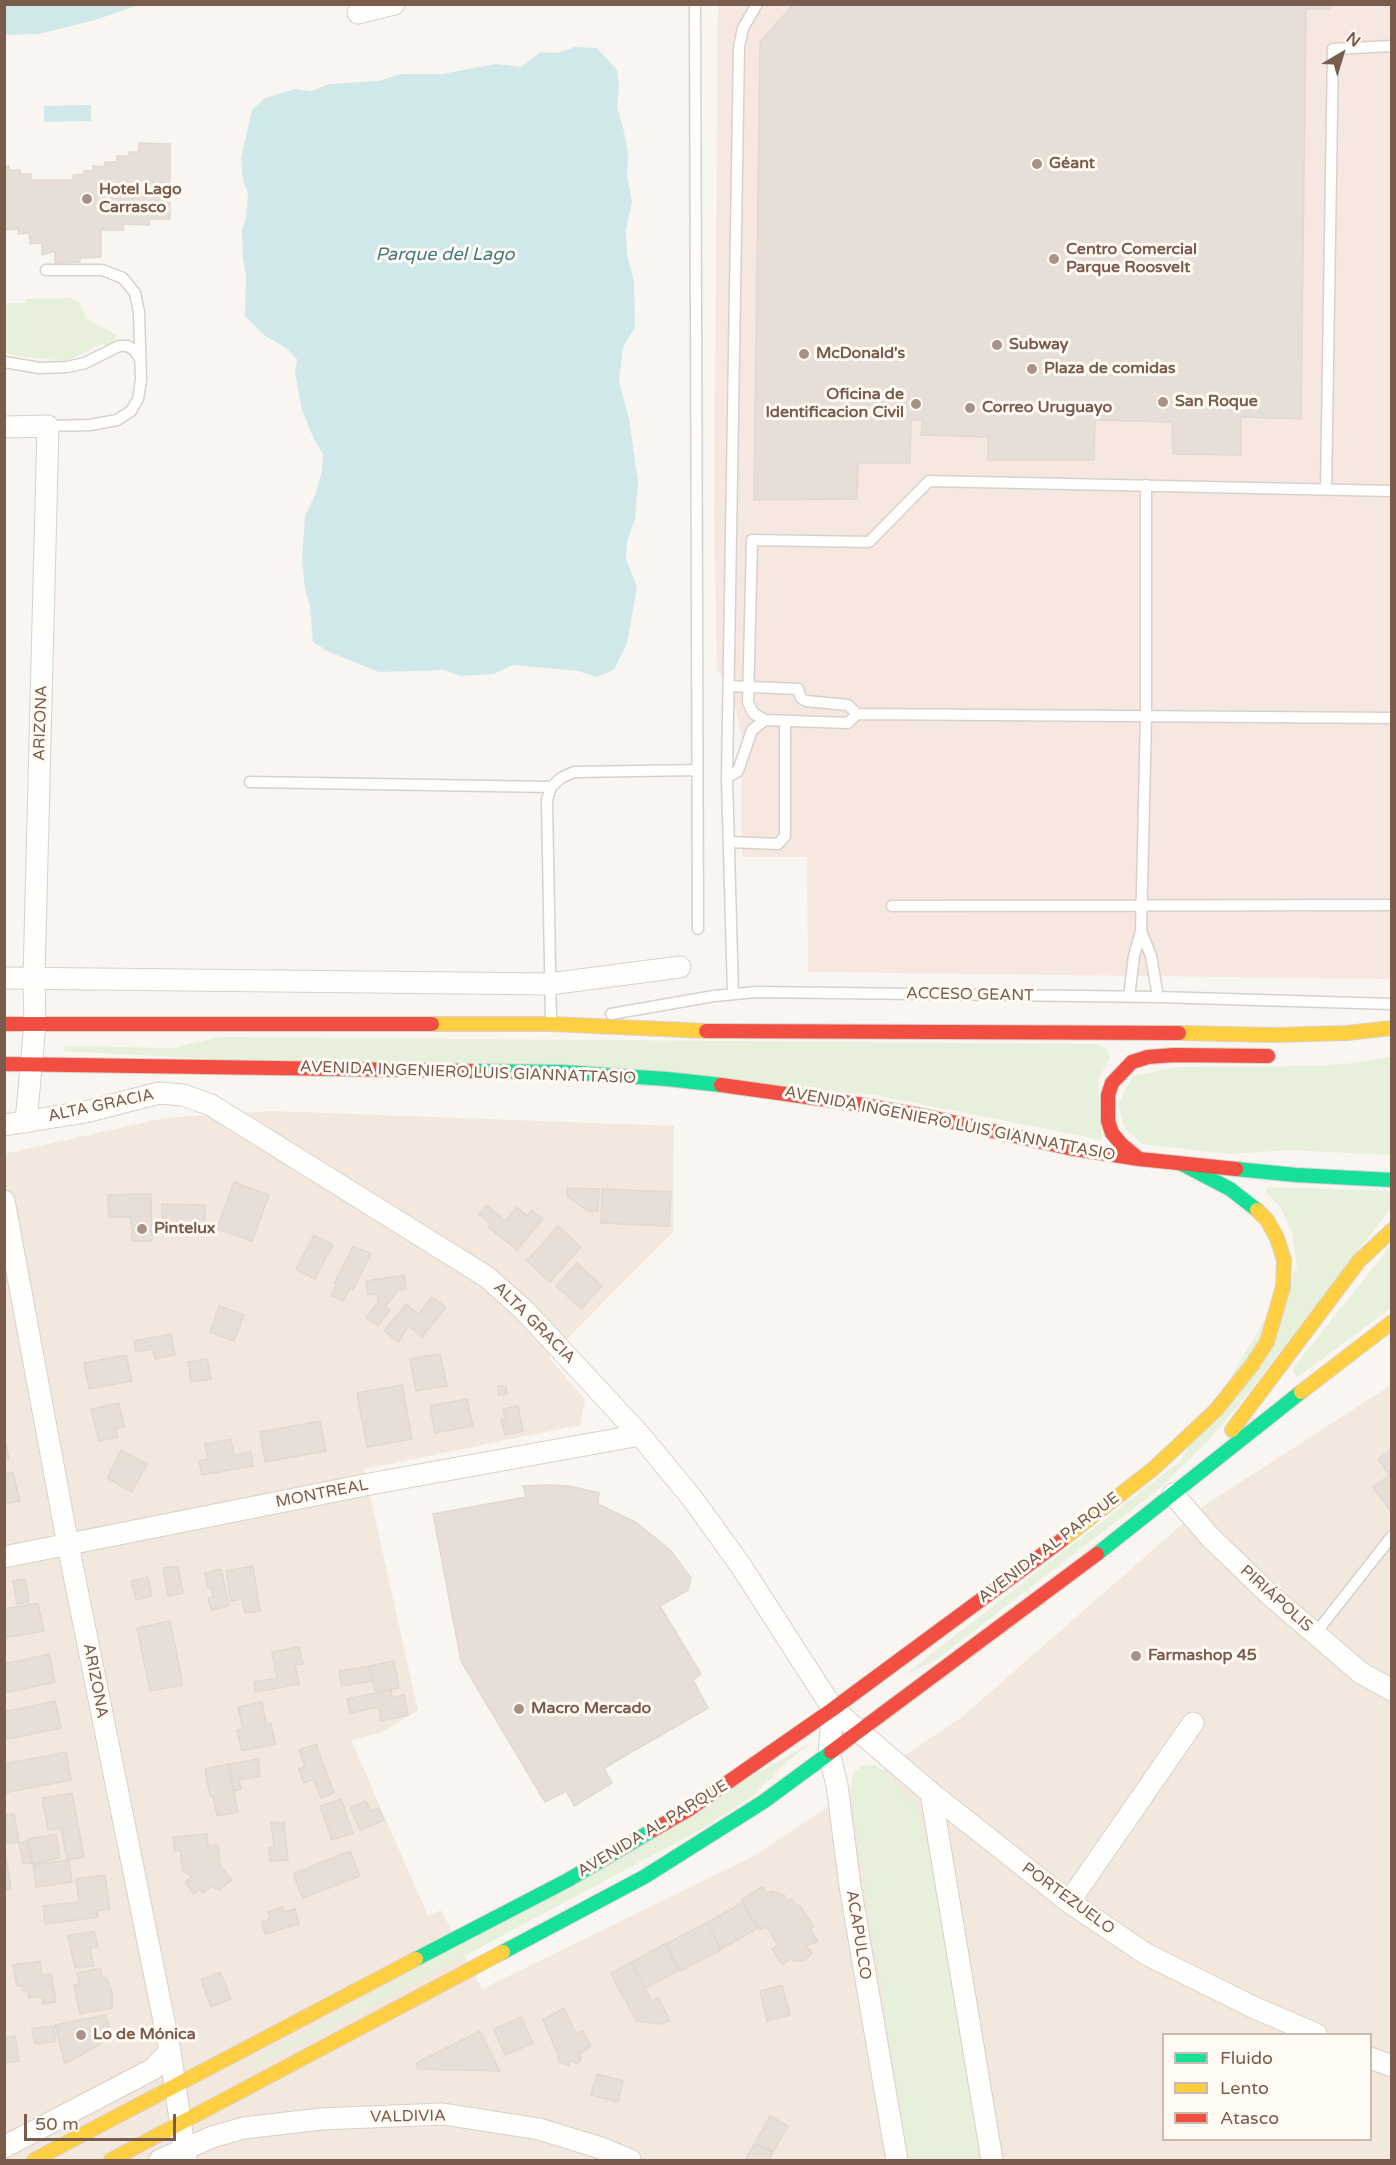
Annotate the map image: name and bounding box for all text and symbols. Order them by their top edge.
north arrow [1312,24,1372,84]
text: N [1342,28,1364,52]
place label: Géant [1049,154,1095,174]
marker: Géant [1030,157,1044,171]
place label: Hotel Lago Carrasco [99,180,182,218]
marker: Hotel Lago Carrasco [80,192,94,206]
place label: Centro Comercial Parque Roosvelt [1066,240,1197,278]
water label: Parque del Lago [375,244,515,266]
marker: Centro Comercial Parque Roosvelt [1047,252,1061,266]
place label: Subway [1009,335,1068,355]
marker: Subway [990,338,1004,352]
place label: McDonald's [816,344,905,364]
marker: McDonald's [797,347,811,361]
place label: Plaza de comidas [1044,359,1176,379]
marker: Plaza de comidas [1025,362,1039,376]
place label: Oficina de Identificacion Civil [765,385,904,423]
place label: San Roque [1175,392,1258,412]
marker: San Roque [1156,395,1170,409]
marker: Oficina de Identificacion Civil [909,397,923,411]
place label: Correo Uruguayo [982,398,1112,418]
marker: Correo Uruguayo [963,401,977,415]
street label: ARIZONA [30,685,52,761]
street label: ACCESO GEANT [906,984,1034,1006]
street label: AVENIDA INGENIERO LUIS GIANNATTASIO [300,1058,636,1088]
street label: AVENIDA INGENIERO LUIS GIANNATTASIO [783,1082,1117,1166]
street label: ALTA GRACIA [46,1085,156,1127]
place label: Pintelux [154,1219,215,1239]
marker: Pintelux [135,1222,149,1236]
street label: ALTA GRACIA [489,1278,579,1368]
street label: MONTREAL [274,1476,370,1512]
street label: AVENIDA AL PARQUE [975,1489,1123,1607]
street label: PIRIÁPOLIS [1236,1562,1316,1636]
street label: ARIZONA [78,1642,112,1720]
place label: Farmashop 45 [1148,1646,1257,1666]
marker: Farmashop 45 [1129,1649,1143,1663]
place label: Macro Mercado [531,1699,651,1719]
marker: Macro Mercado [512,1702,526,1716]
street label: AVENIDA AL PARQUE [574,1777,732,1881]
street label: PORTEZUELO [1018,1859,1118,1939]
street label: ACAPULCO [841,1889,875,1981]
place label: Lo de Mónica [93,2025,196,2045]
marker: Lo de Mónica [74,2028,88,2042]
legend [1162,2033,1372,2141]
text: Fluido [1220,2047,1273,2069]
text: Lento [1220,2077,1269,2099]
scale bar [27,2102,178,2140]
street label: VALDIVIA [370,2107,446,2127]
text: Atasco [1220,2107,1279,2129]
text: 50 m [35,2113,79,2135]

